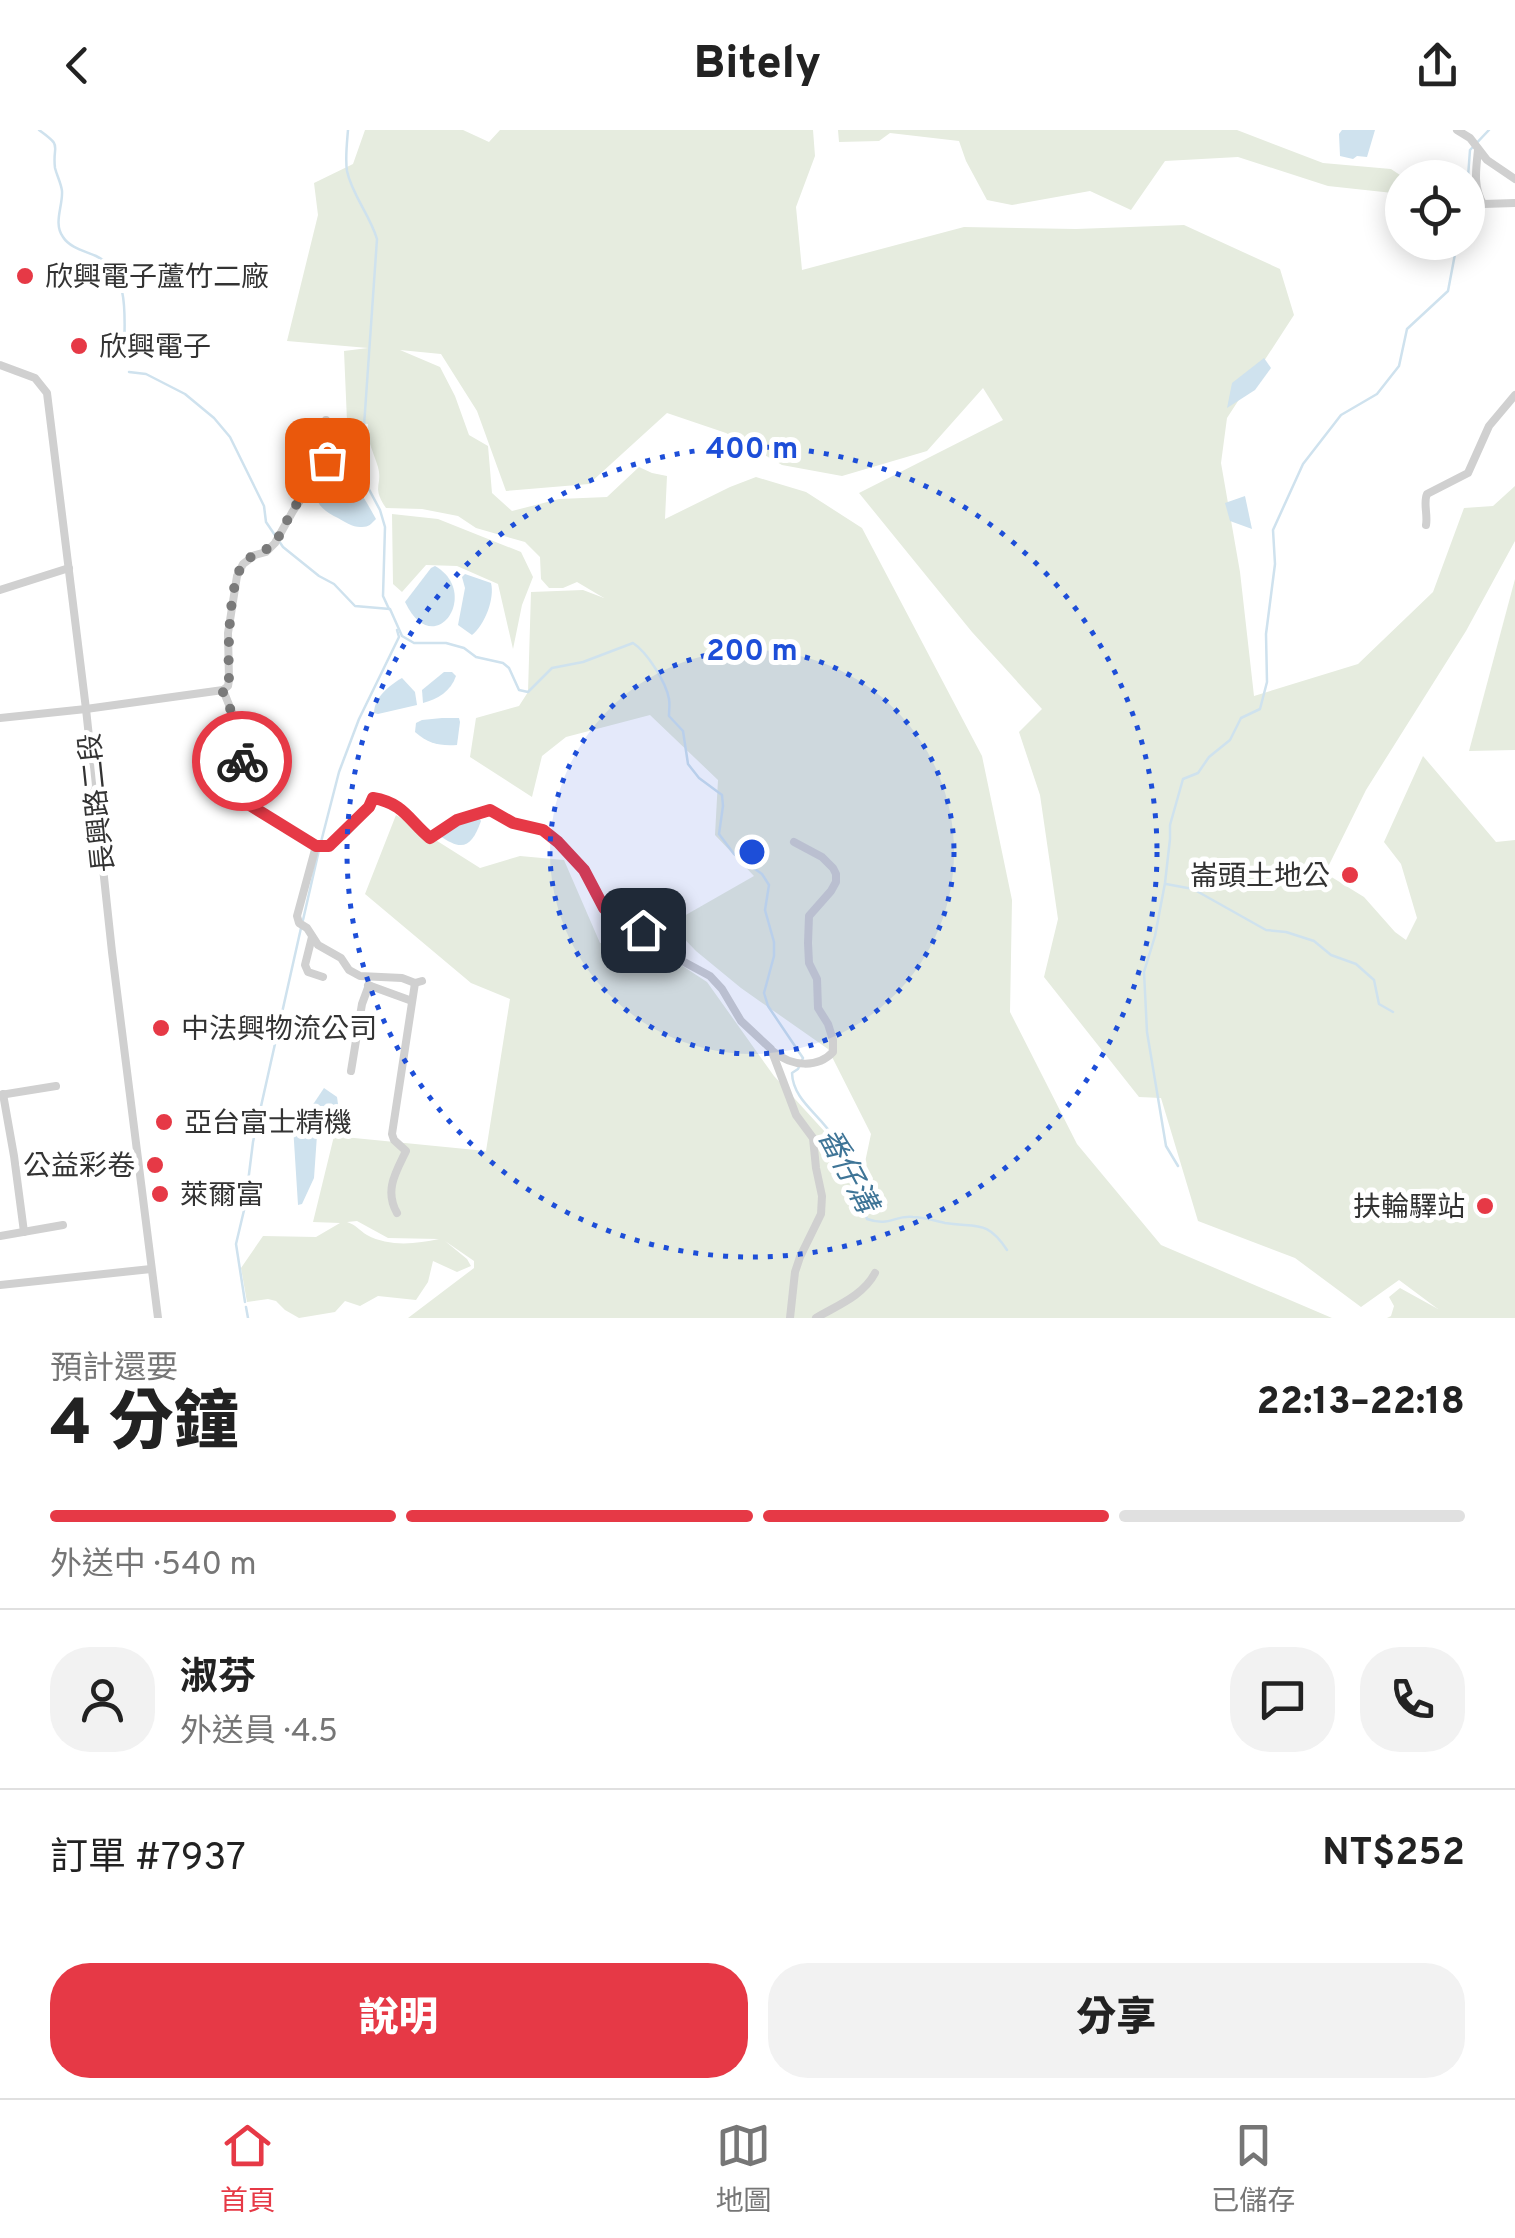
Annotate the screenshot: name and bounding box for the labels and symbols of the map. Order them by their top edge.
place label: 欣興電子蘆竹二廠 [45,261,269,297]
marker: 欣興電子蘆竹二廠 [14,265,36,287]
place label: 欣興電子 [99,331,211,367]
marker: 欣興電子 [68,335,90,357]
pin [285,418,370,503]
text: 400 m [706,432,798,469]
text: 200 m [706,634,798,671]
courier [192,711,292,811]
street label: 長興路二段 [74,731,124,874]
centre of rings [734,834,770,870]
place label: 崙頭土地公 [1190,860,1330,896]
marker: 崙頭土地公 [1339,864,1361,886]
pin [601,888,686,973]
place label: 中法興物流公司 [181,1013,377,1049]
marker: 中法興物流公司 [150,1017,172,1039]
place label: 亞台富士精機 [184,1107,352,1143]
marker: 亞台富士精機 [153,1111,175,1133]
water label: 番仔溝 [808,1123,885,1223]
place label: 公益彩卷 [23,1150,135,1186]
marker: 公益彩卷 [144,1154,166,1176]
place label: 萊爾富 [180,1179,264,1215]
marker: 萊爾富 [149,1183,171,1205]
place label: 扶輪驛站 [1353,1191,1465,1227]
marker: 扶輪驛站 [1474,1195,1496,1217]

